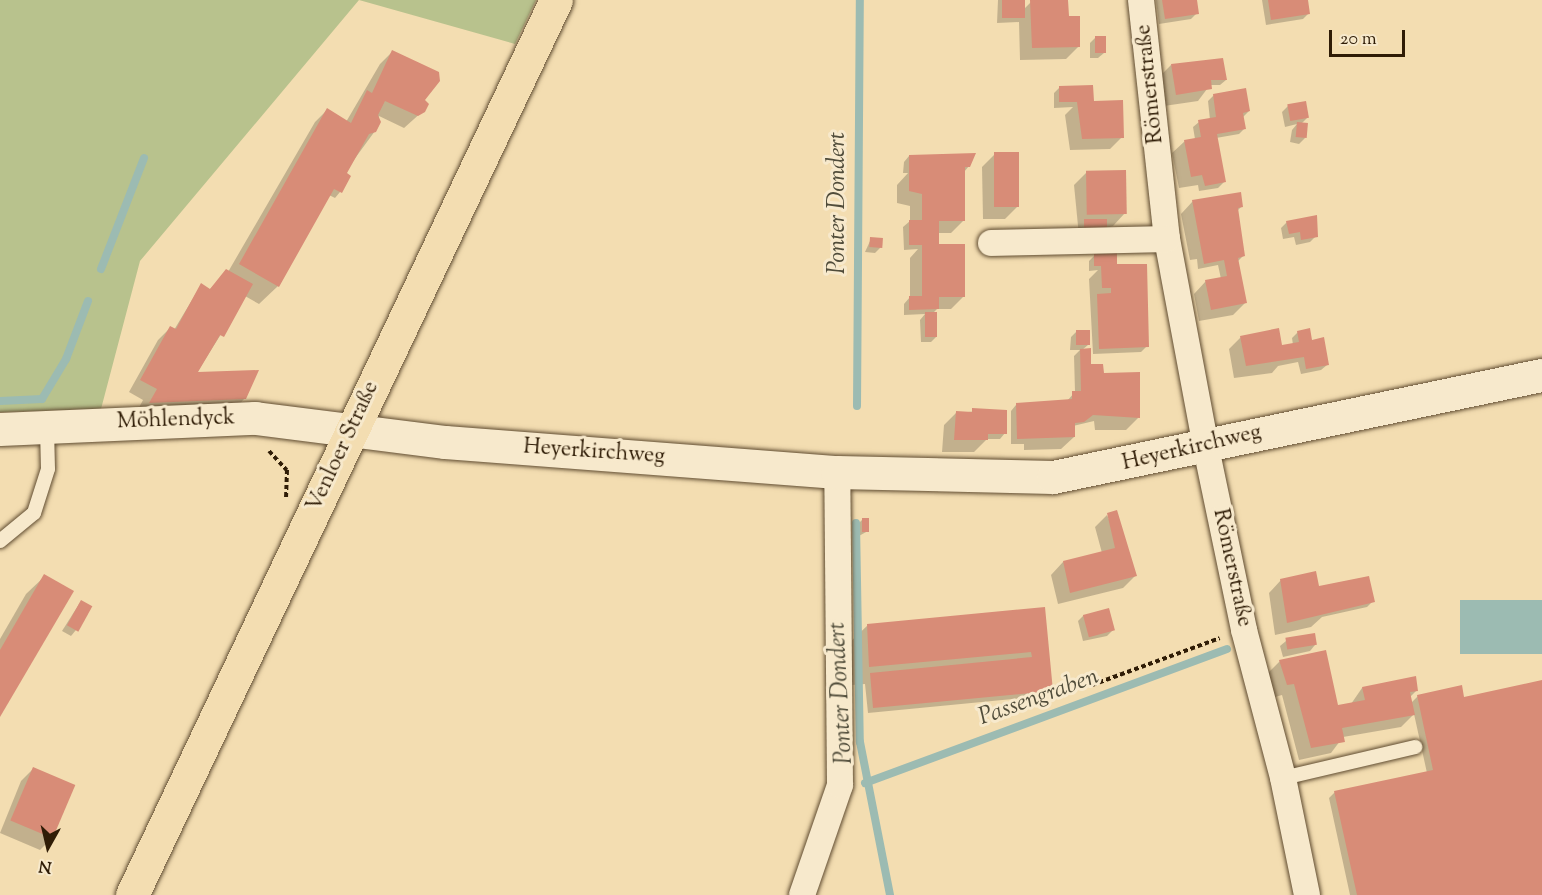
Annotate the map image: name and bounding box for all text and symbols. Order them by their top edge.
scale bar [1332,18,1408,56]
street label: Römerstraße [1132,23,1170,145]
text: 20 m [1340,27,1377,53]
water label: Ponter Dondert [825,132,853,274]
street label: Venloer Straße [302,378,386,516]
street label: Möhlendyck [116,406,236,436]
street label: Heyerkirchweg [1120,420,1264,478]
street label: Heyerkirchweg [522,435,666,471]
street label: Römerstraße [1206,507,1256,629]
water label: Ponter Dondert [824,621,860,765]
water label: Passengraben [975,663,1103,733]
north arrow [18,817,78,877]
text: N [37,853,53,878]

